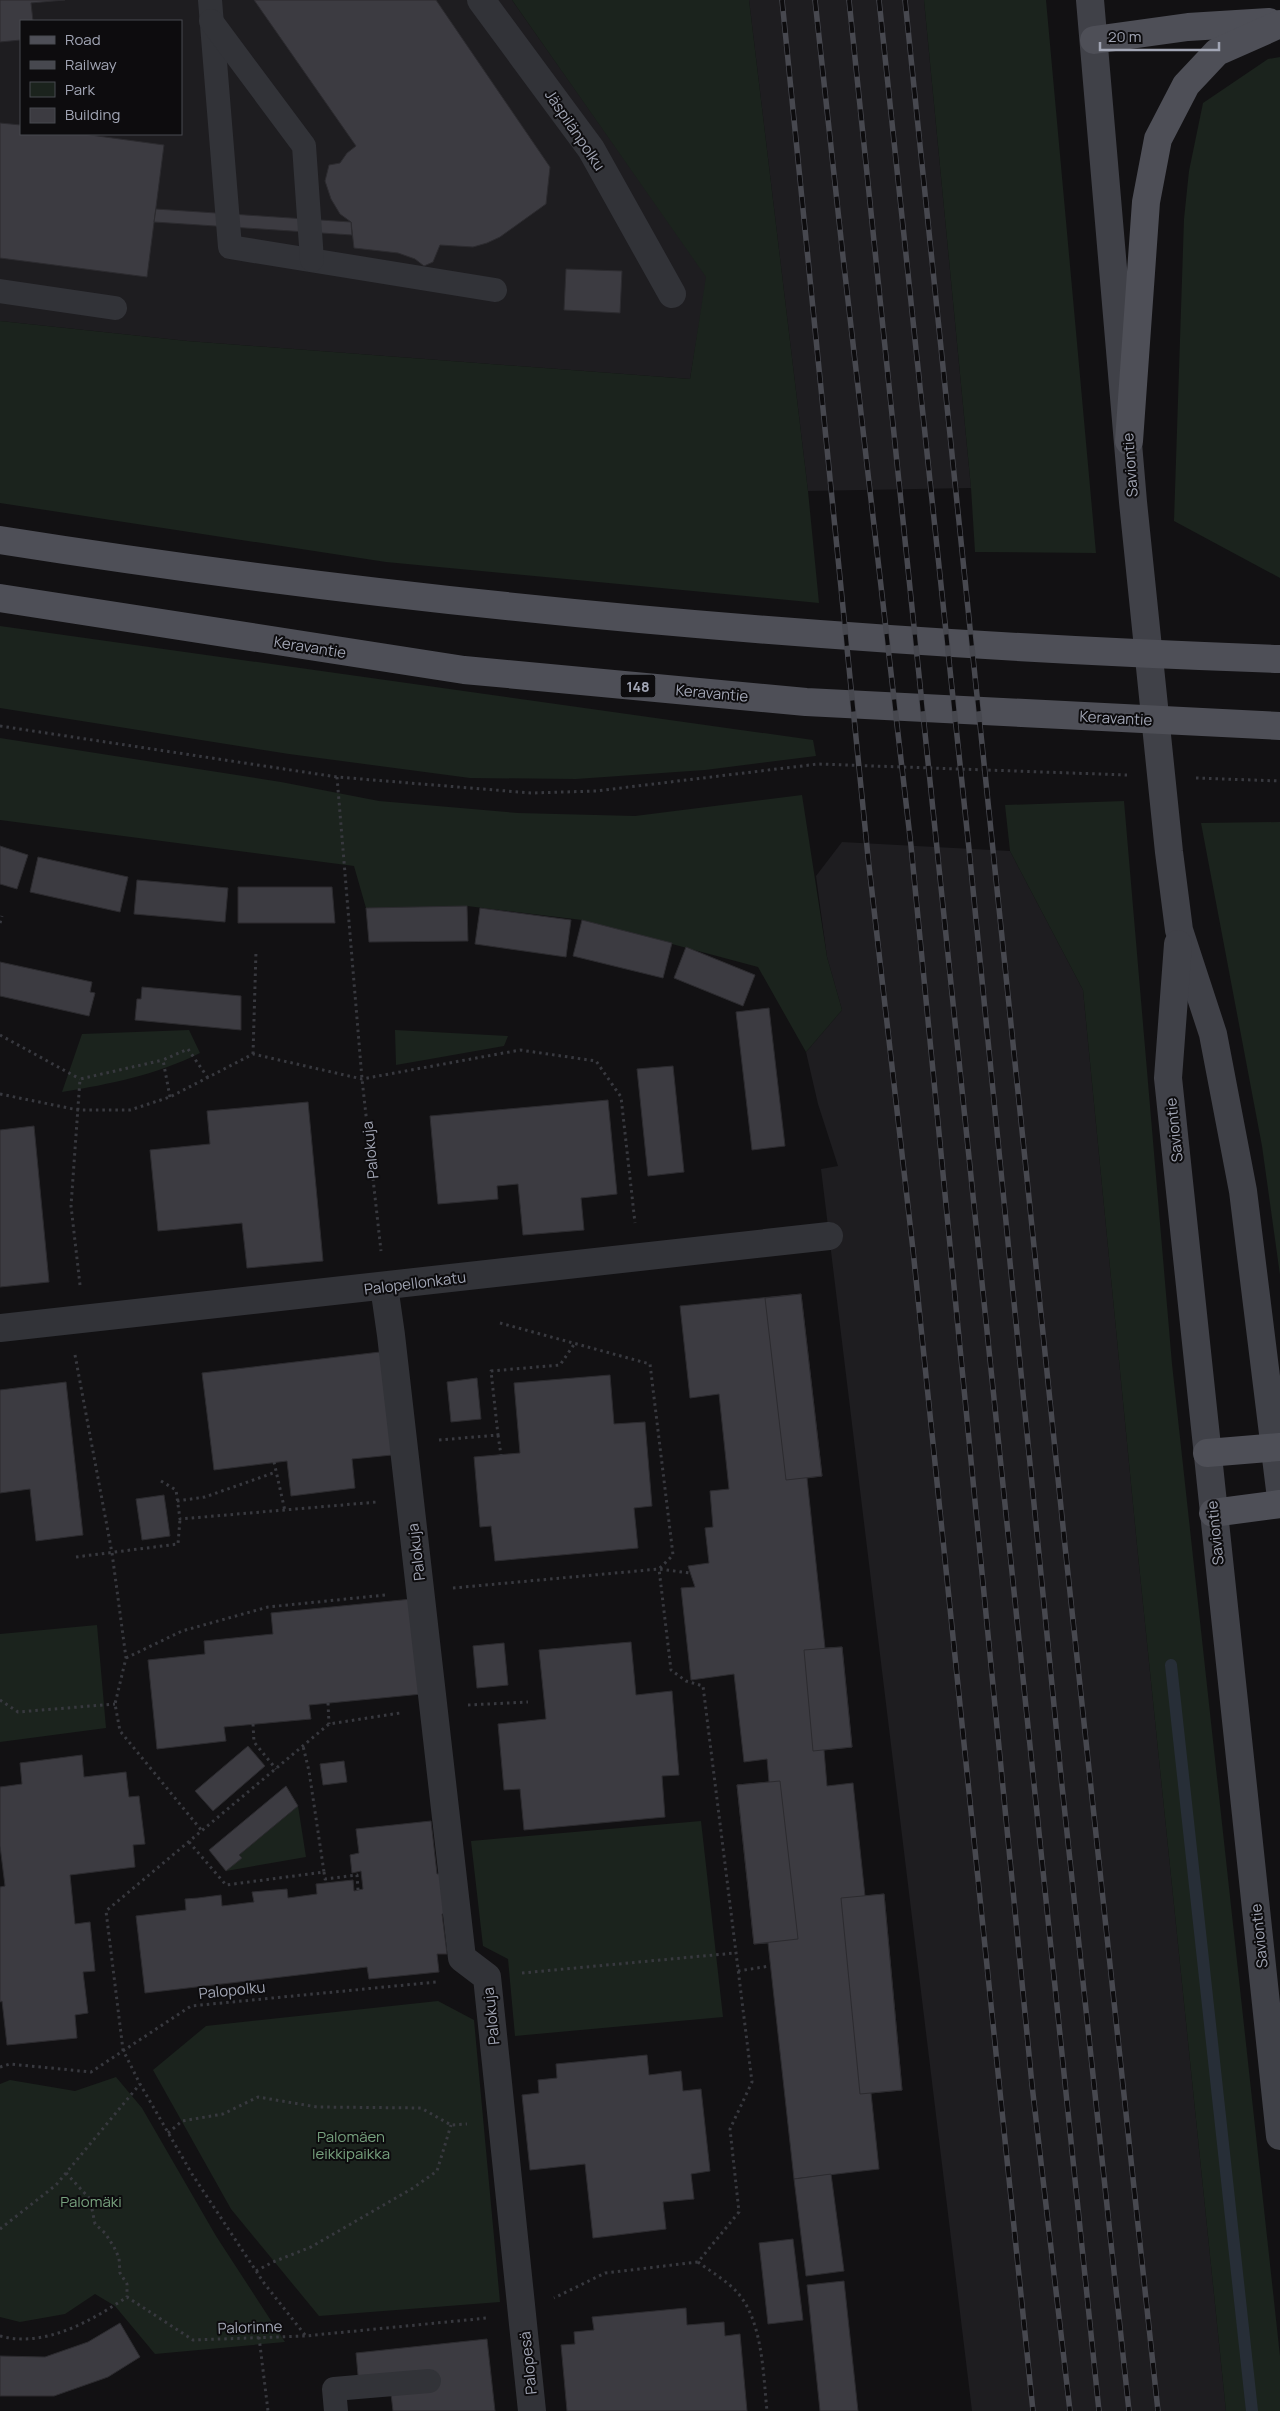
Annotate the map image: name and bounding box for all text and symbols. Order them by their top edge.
legend [20,20,182,135]
scale bar [1100,20,1219,52]
text: 20 m [1108,26,1141,47]
text: Road [65,29,101,50]
text: Railway [65,54,117,75]
text: Park [65,79,95,100]
street label: Jäspilänpolku [540,85,610,175]
text: Building [65,104,120,125]
street label: Saviontie [1117,432,1143,498]
street label: Keravantie [272,631,348,663]
road number: 148 [620,674,656,698]
street label: Keravantie [675,679,749,707]
street label: Keravantie [1079,706,1153,730]
street label: Saviontie [1160,1097,1188,1163]
street label: Palokuja [357,1120,383,1180]
street label: Palopellonkatu [363,1266,467,1300]
street label: Saviontie [1201,1500,1229,1566]
street label: Palokuja [402,1522,430,1582]
street label: Saviontie [1245,1903,1273,1969]
street label: Palopolku [198,1976,266,2004]
street label: Palokuja [478,1986,504,2046]
park label: Palomäen leikkipaikka [312,2126,390,2164]
park label: Palomäki [60,2191,122,2212]
street label: Palorinne [217,2315,283,2339]
street label: Palopesä [514,2330,542,2396]

